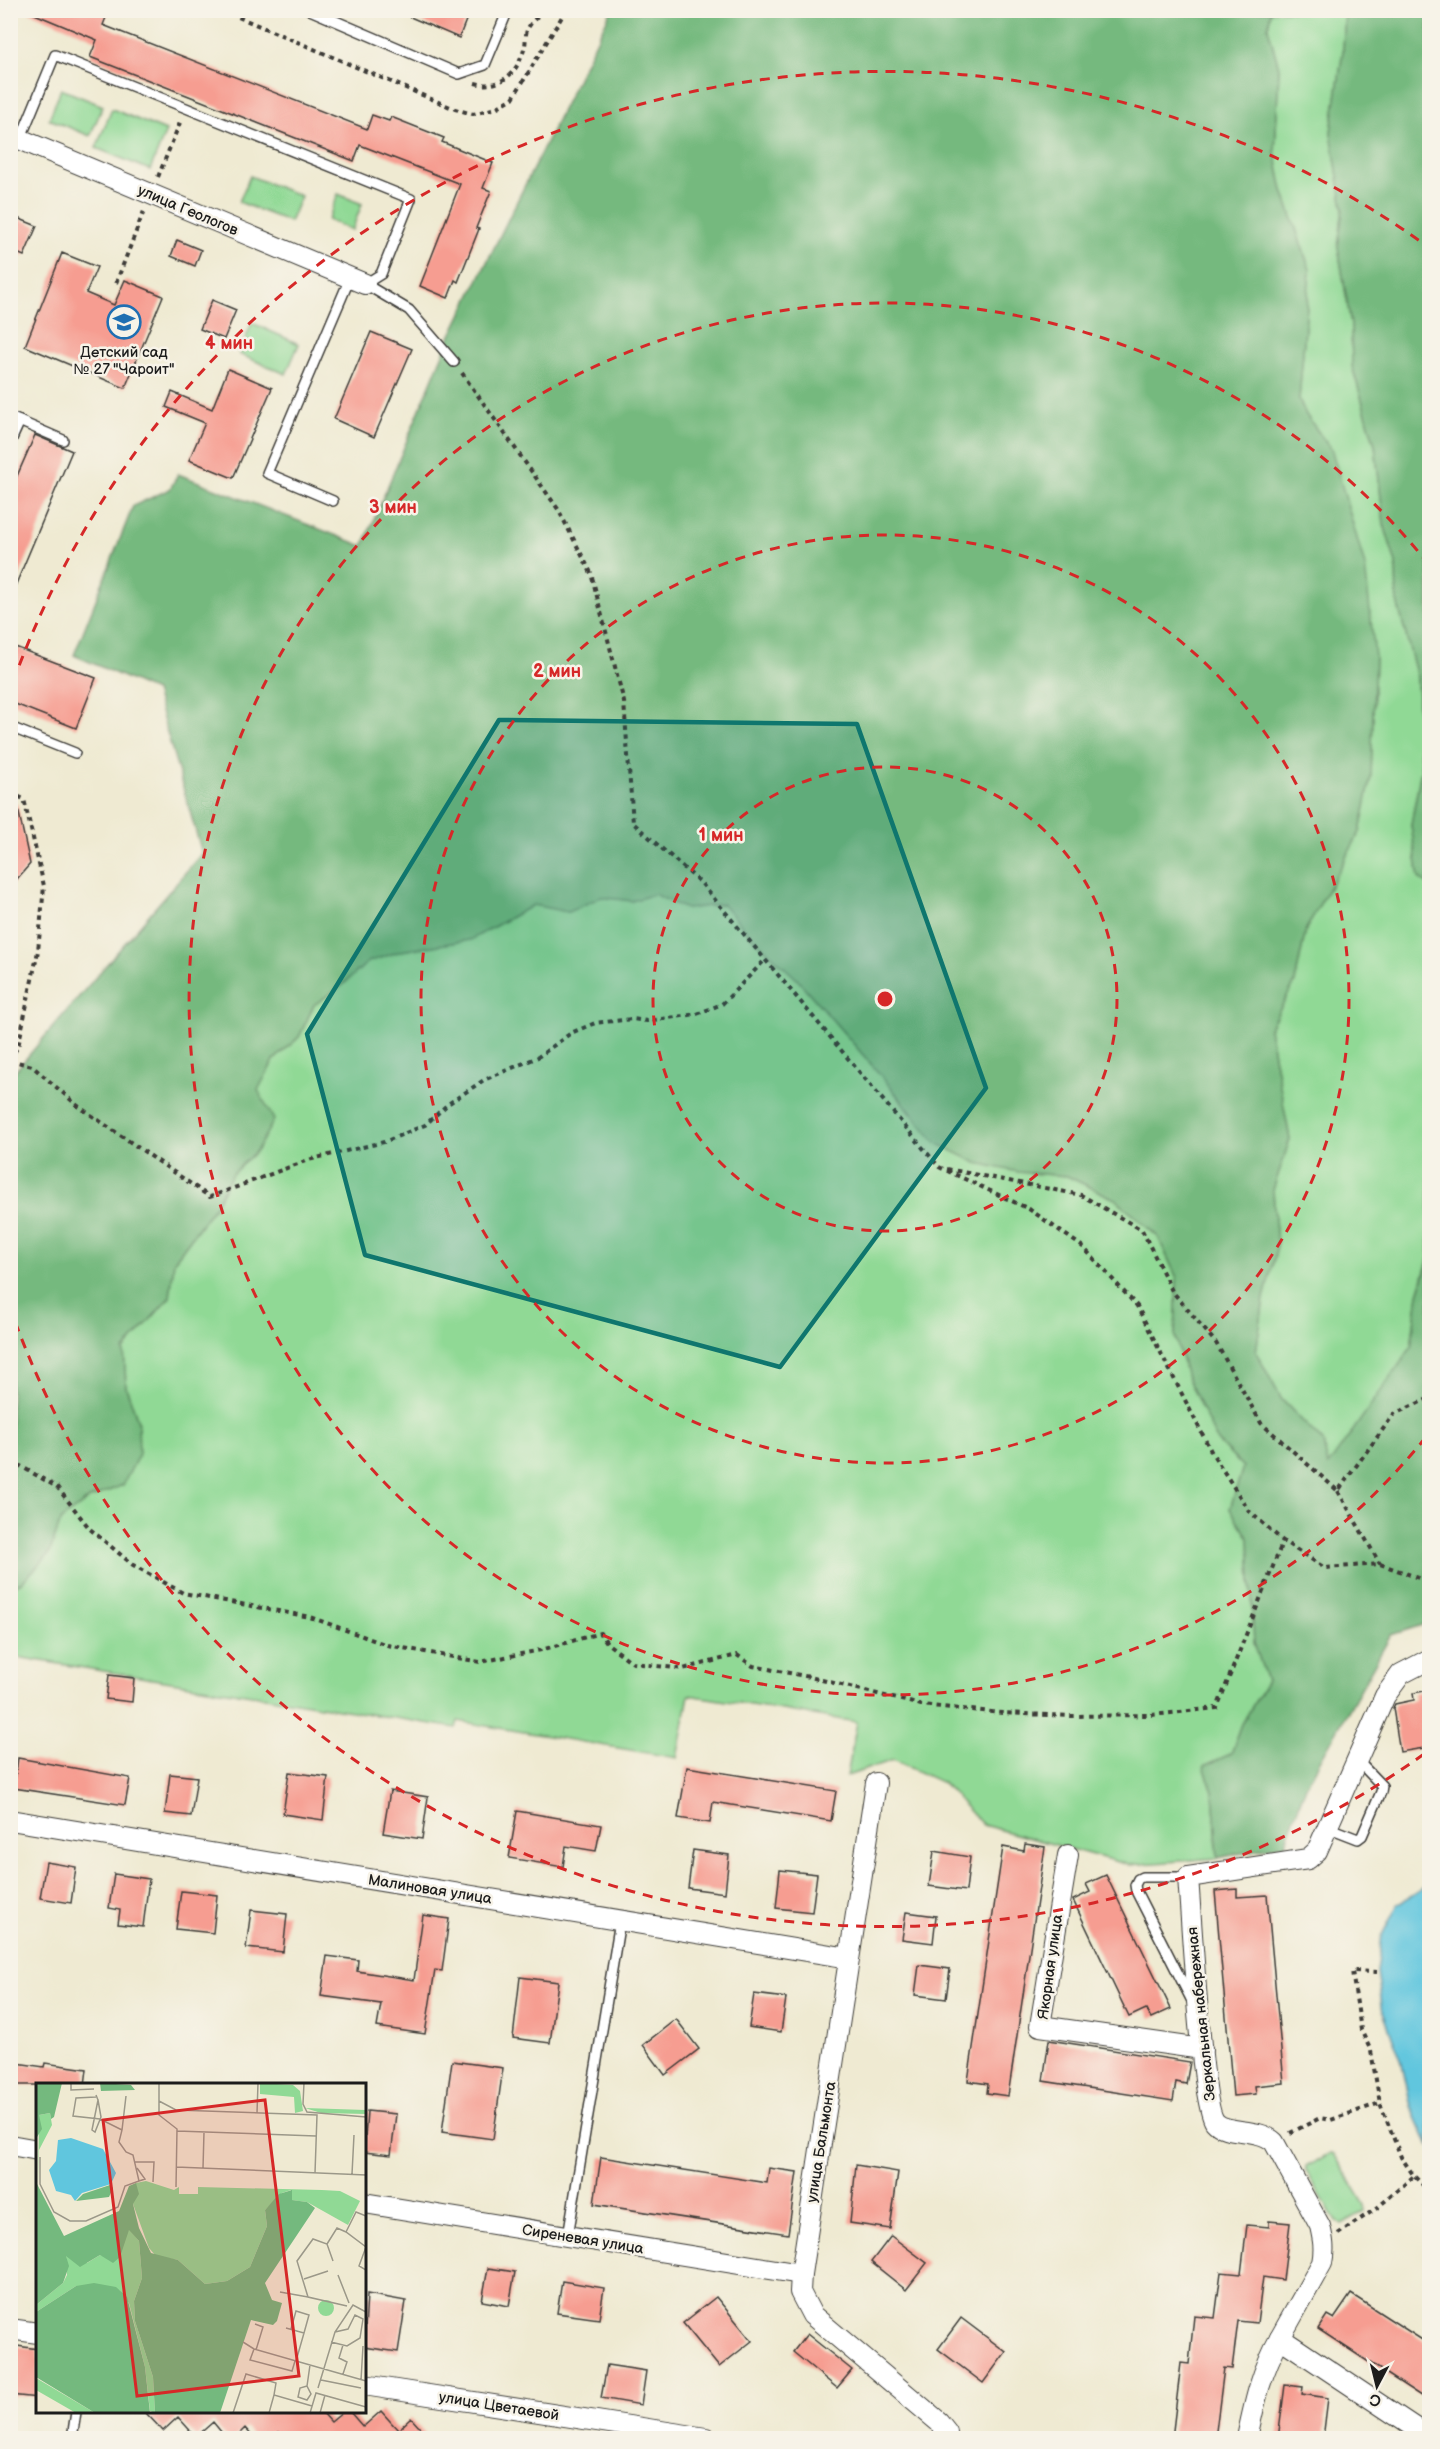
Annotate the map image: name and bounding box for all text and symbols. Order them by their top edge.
street label: улица Геологов [135,181,241,240]
school or university icon: Детский сад № 27 "Чароит" [106,304,142,340]
text: 4 мин [205,333,253,354]
place label: Детский сад № 27 "Чароит" [73,343,175,379]
text: 3 мин [369,497,417,518]
text: 2 мин [533,661,581,682]
text: 1 мин [699,825,743,846]
centre of rings [875,989,895,1009]
street label: Малиновая улица [367,1870,493,1909]
street label: Якорная улица [1034,1913,1067,2021]
street label: Зеркальная набережная [1183,1926,1220,2102]
street label: улица Бальмонта [803,2080,840,2204]
inset map [36,2083,366,2413]
street label: Сиреневая улица [521,2221,645,2259]
north arrow [1347,2356,1407,2416]
street label: улица Цветаевой [437,2388,560,2425]
text: С [1369,2389,1382,2410]

